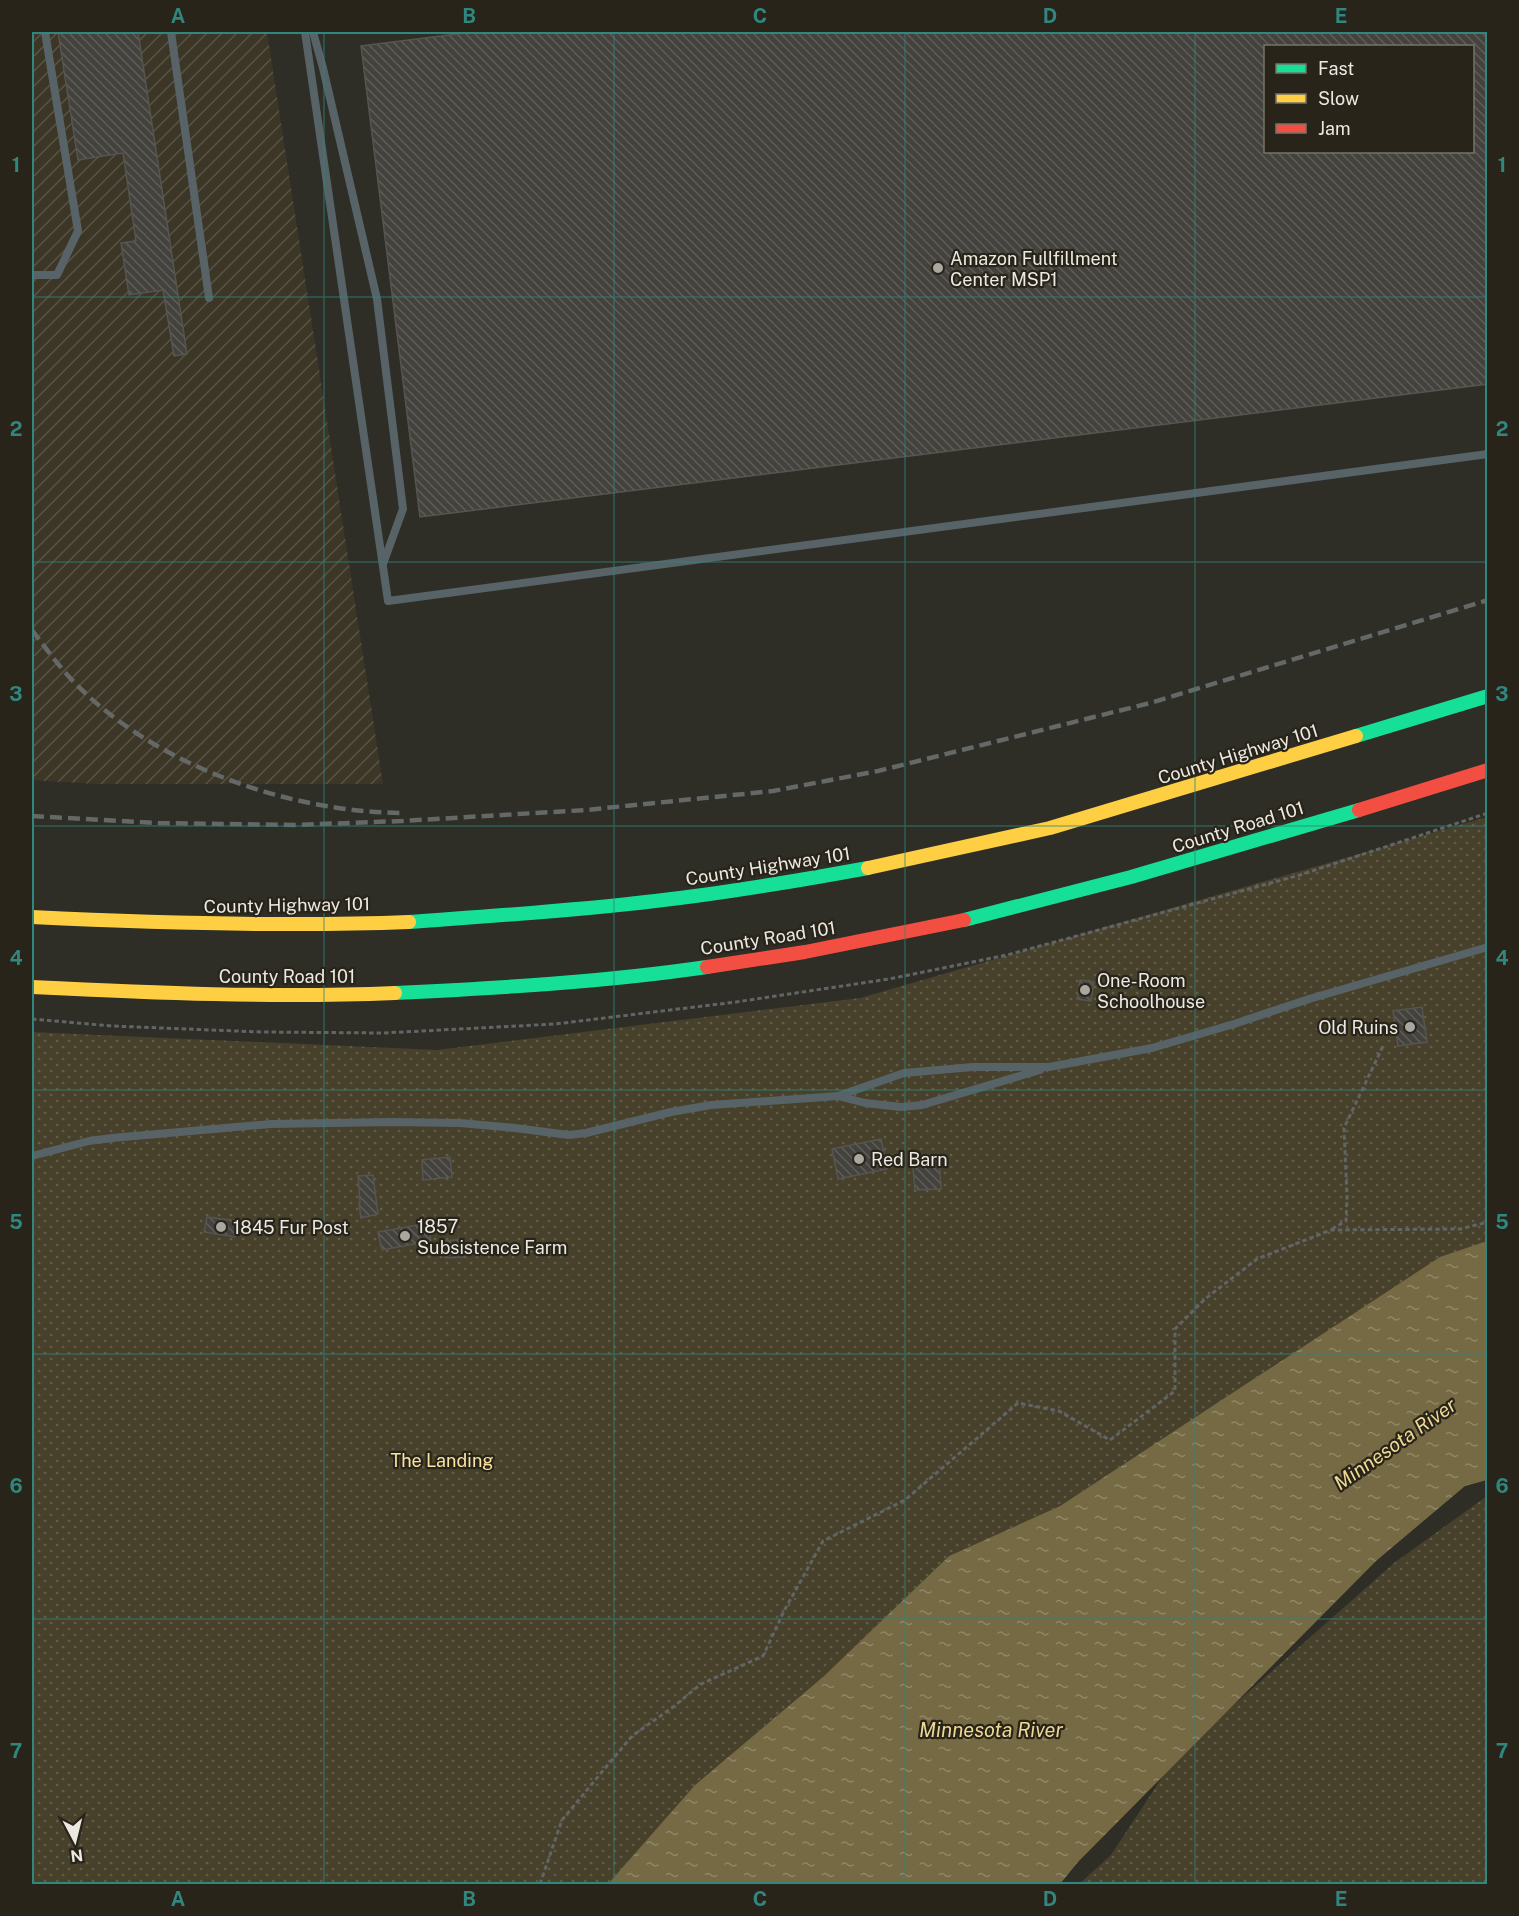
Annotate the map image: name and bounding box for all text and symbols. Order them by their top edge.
text: A [171,4,185,28]
text: B [462,4,476,28]
text: C [753,4,767,28]
text: D [1043,4,1057,28]
text: E [1335,4,1347,28]
legend [1264,45,1474,153]
text: Fast [1318,58,1354,79]
text: Slow [1318,88,1359,109]
text: Jam [1318,118,1351,139]
text: 1 [12,153,20,177]
text: 1 [1498,153,1506,177]
place label: Amazon Fullfillment Center MSP1 [950,248,1118,290]
marker: Amazon Fullfillment Center MSP1 [931,261,945,275]
text: 2 [10,417,22,441]
text: 2 [1496,417,1508,441]
text: 3 [9,682,23,706]
text: 3 [1495,682,1509,706]
street label: County Highway 101 [1155,720,1321,788]
street label: County Road 101 [1170,797,1306,857]
street label: County Highway 101 [684,843,852,889]
street label: County Highway 101 [204,893,370,917]
street label: County Road 101 [699,917,837,959]
text: 4 [9,946,23,970]
text: 4 [1495,946,1509,970]
street label: County Road 101 [219,966,355,987]
place label: One-Room Schoolhouse [1097,970,1205,1012]
marker: One-Room Schoolhouse [1078,983,1092,997]
place label: Old Ruins [1318,1017,1398,1038]
marker: Old Ruins [1403,1020,1417,1034]
place label: Red Barn [871,1149,948,1170]
marker: Red Barn [852,1152,866,1166]
text: 5 [9,1210,23,1234]
text: 5 [1495,1210,1509,1234]
place label: 1857 Subsistence Farm [417,1216,567,1258]
place label: 1845 Fur Post [233,1217,349,1238]
marker: 1845 Fur Post [214,1220,228,1234]
marker: 1857 Subsistence Farm [398,1229,412,1243]
water label: Minnesota River [1329,1393,1461,1495]
park label: The Landing [391,1450,493,1471]
text: 6 [9,1474,23,1498]
text: 6 [1495,1474,1509,1498]
water label: Minnesota River [919,1718,1063,1742]
text: 7 [10,1739,22,1763]
text: 7 [1496,1739,1508,1763]
north arrow [45,1811,105,1871]
text: N [69,1845,84,1866]
text: A [171,1887,185,1911]
text: B [462,1887,476,1911]
text: C [753,1887,767,1911]
text: D [1043,1887,1057,1911]
text: E [1335,1887,1347,1911]

